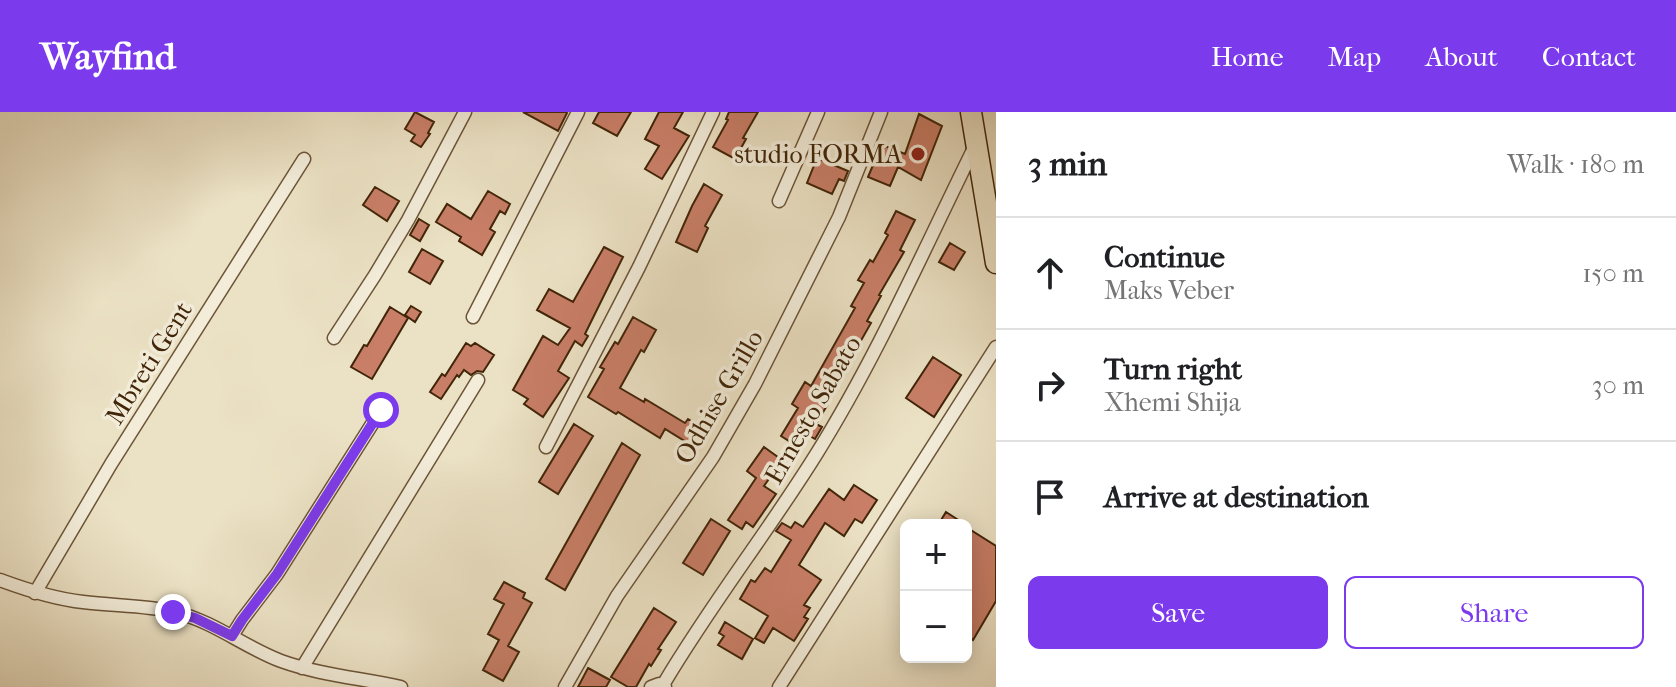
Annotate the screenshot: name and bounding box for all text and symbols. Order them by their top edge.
text: Wayfind [40,34,176,79]
text: Home [1211,40,1284,73]
text: Map [1328,40,1381,73]
text: About [1425,40,1498,73]
text: Contact [1542,40,1636,73]
place label: studio FORMA [734,139,903,170]
text: 3 min [1028,144,1107,184]
marker: studio FORMA [909,145,927,163]
text: Walk · 180 m [1507,149,1644,180]
text: Continue [1104,240,1225,275]
icon: ahead [1028,251,1072,295]
text: 150 m [1582,258,1644,289]
text: Maks Veber [1104,275,1234,306]
street label: Mbreti Gent [99,295,199,430]
street label: Odhise Grillo [668,324,770,470]
street label: Ernesto Sabato [758,330,868,490]
text: Turn right [1104,352,1242,387]
icon: right [1028,363,1072,407]
text: 30 m [1592,370,1644,401]
text: Xhemi Shija [1104,387,1241,418]
route start [363,392,399,428]
icon: arrive [1028,475,1072,519]
text: Arrive at destination [1104,480,1369,515]
map controls [900,519,972,663]
button: + [900,519,972,591]
button: Save [1028,576,1328,649]
button: Share [1344,576,1644,649]
button: − [900,591,972,663]
route end [155,594,191,630]

